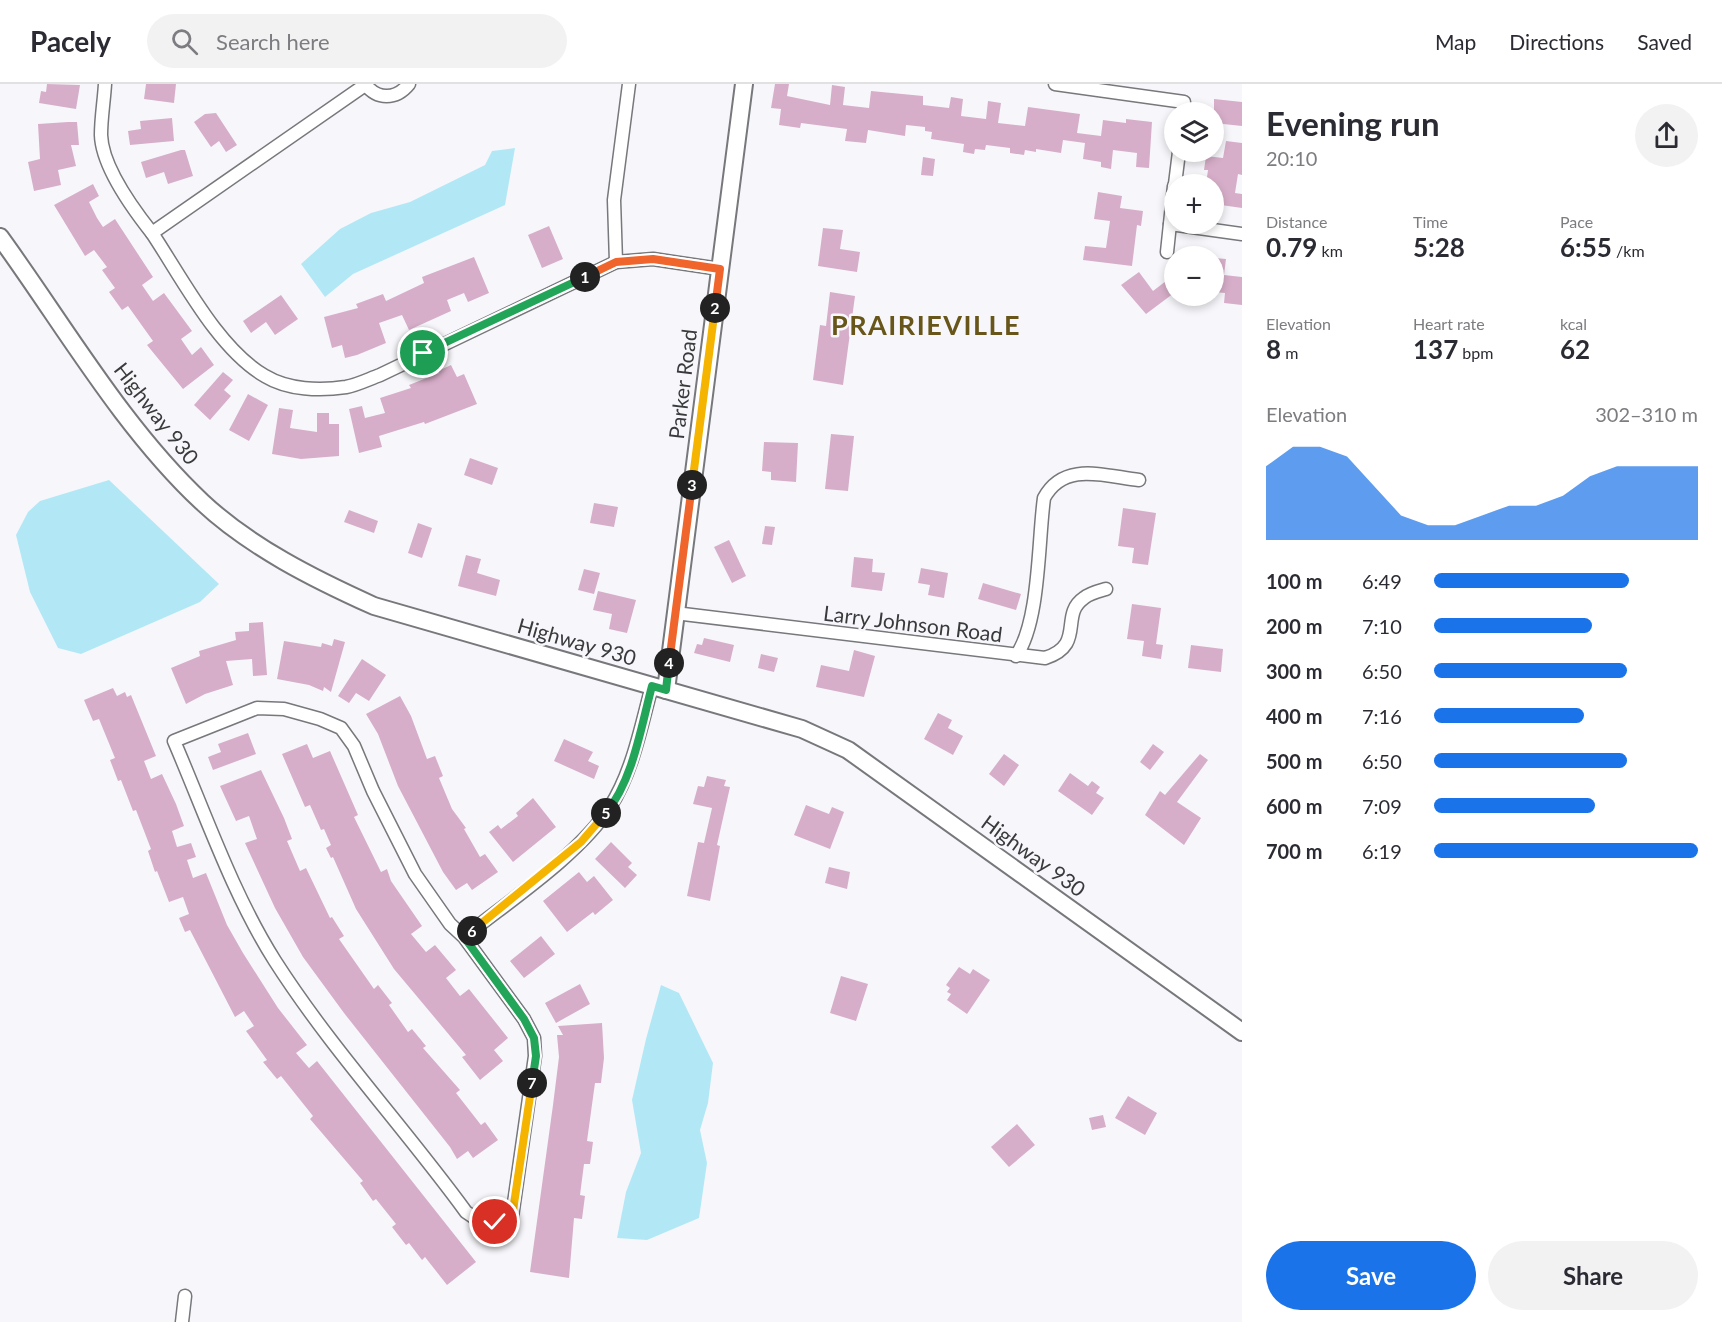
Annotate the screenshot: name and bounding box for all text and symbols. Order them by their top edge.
search box [147,14,567,68]
text: Pacely [30,24,111,58]
icon: search [168,25,201,58]
text: Search here [216,28,330,55]
text: Map [1435,29,1476,54]
text: Directions [1509,29,1604,54]
text: Saved [1637,29,1692,54]
map controls [1164,102,1224,306]
button: layers [1164,102,1224,162]
text: Evening run [1266,103,1440,143]
button: share [1635,104,1698,167]
text: 20:10 [1266,146,1317,170]
button: + [1164,174,1224,234]
text: Distance [1266,212,1327,231]
text: Time [1413,212,1448,231]
text: Pace [1560,212,1593,231]
text: 0.79 [1266,231,1317,263]
text: 5:28 [1413,231,1465,263]
text: 6:55 [1560,231,1612,263]
text: km [1317,241,1343,260]
text: /km [1612,241,1645,260]
button: − [1164,246,1224,306]
pin: 1 [570,262,600,292]
text: 1 [580,267,590,286]
pin: 2 [700,293,730,323]
text: 2 [710,298,720,317]
district label: PRAIRIEVILLE [831,308,1021,341]
text: Elevation [1266,314,1331,333]
text: Heart rate [1413,314,1485,333]
text: kcal [1560,314,1587,333]
pin [397,327,448,378]
street label: Parker Road [663,328,701,440]
text: 8 [1266,333,1281,365]
text: 137 [1413,333,1458,365]
text: 62 [1560,333,1590,365]
icon: arrive [406,336,439,369]
text: m [1281,343,1298,362]
text: bpm [1458,343,1493,362]
street label: Highway 930 [110,357,204,469]
text: Elevation [1266,402,1347,426]
text: 302–310 m [1595,402,1698,426]
pin: 3 [677,470,707,500]
text: 3 [687,475,697,494]
text: 100 m [1266,569,1322,593]
text: 6:49 [1362,569,1402,593]
street label: Larry Johnson Road [822,600,1004,646]
street label: Highway 930 [515,612,639,670]
text: 200 m [1266,614,1322,638]
text: 7:10 [1362,614,1402,638]
pin: 4 [654,648,684,678]
text: 4 [664,653,674,672]
text: 300 m [1266,659,1322,683]
text: 6:50 [1362,659,1402,683]
text: 400 m [1266,704,1322,728]
text: 7:16 [1362,704,1402,728]
text: 500 m [1266,749,1322,773]
text: 6:50 [1362,749,1402,773]
text: 600 m [1266,794,1322,818]
text: 7:09 [1362,794,1402,818]
pin: 5 [591,798,621,828]
text: 5 [601,803,611,822]
street label: Highway 930 [977,809,1091,901]
text: 700 m [1266,839,1322,863]
text: 6:19 [1362,839,1402,863]
pin: 6 [457,916,487,946]
text: 6 [467,921,477,940]
pin: 7 [517,1068,547,1098]
text: 7 [527,1073,537,1092]
pin [469,1196,520,1247]
icon: check [478,1205,511,1238]
button: Save [1266,1241,1476,1310]
button: Share [1488,1241,1698,1310]

